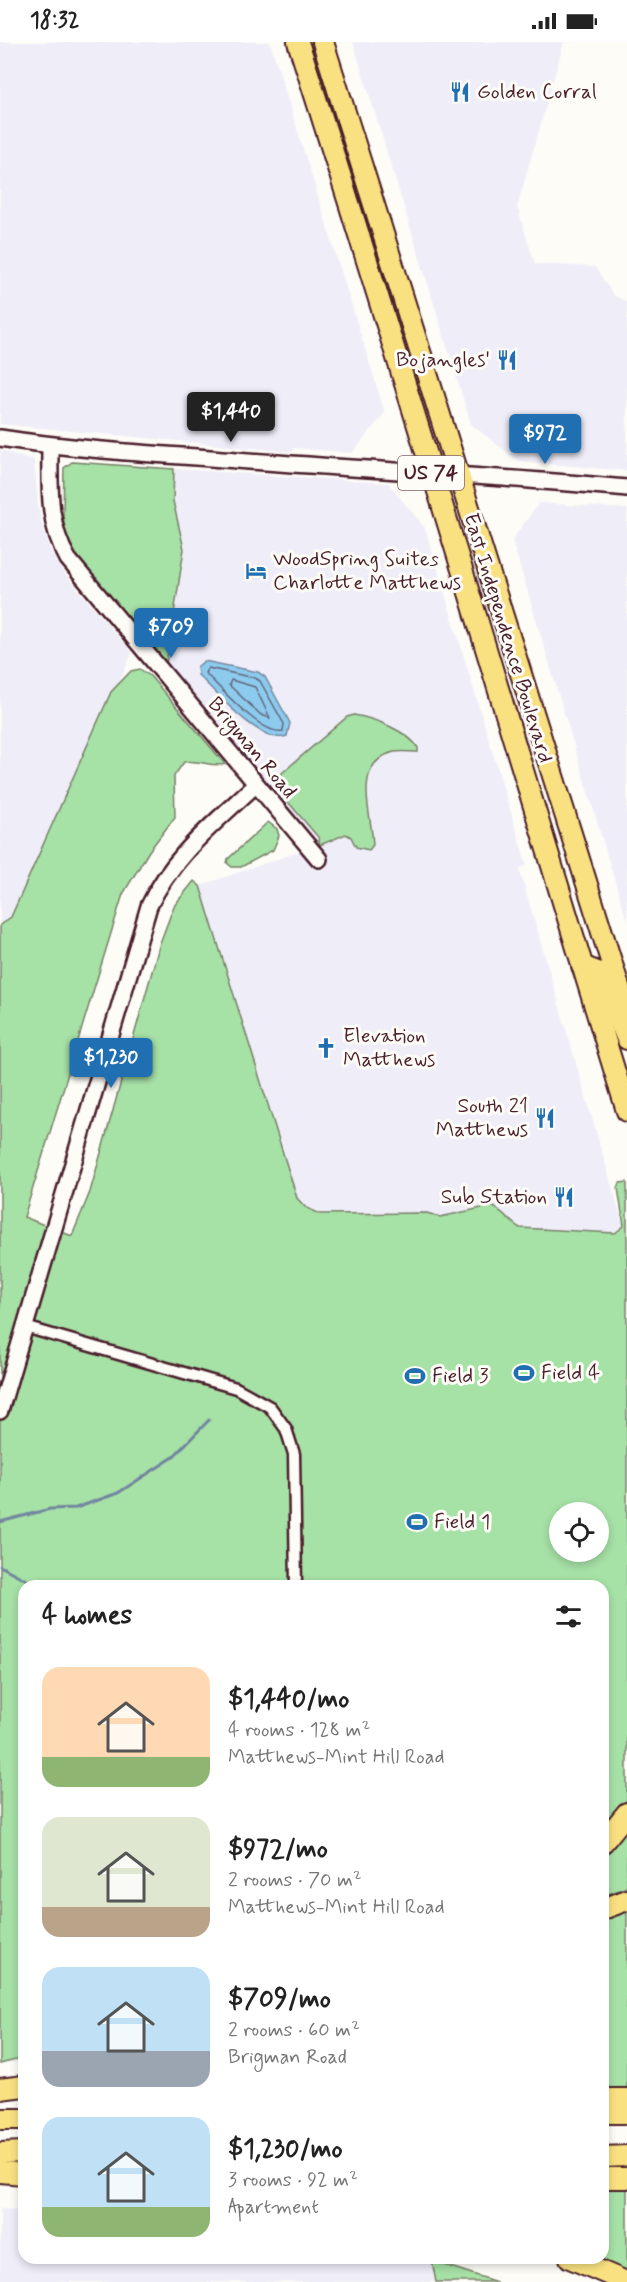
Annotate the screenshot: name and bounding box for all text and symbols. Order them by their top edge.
text: 18:32 [30,7,79,35]
place label: Golden Corral [477,78,597,106]
restaurant icon: Golden Corral [448,80,472,104]
place label: Bojangles' [396,346,490,374]
restaurant icon: Bojangles' [495,348,519,372]
pin: $1,440 [182,392,280,443]
text: $1,440 [201,398,261,425]
pin: $972 [509,414,581,465]
text: $972 [523,420,567,447]
road number: US 74 [398,456,464,490]
street label: East Independence Boulevard [457,510,559,766]
place label: WoodSpring Suites Charlotte Matthews [273,545,461,597]
hotel icon: WoodSpring Suites Charlotte Matthews [244,559,268,583]
pin: $709 [135,608,207,659]
text: $709 [148,614,194,641]
street label: Brigman Road [200,691,303,805]
place label: Elevation Matthews [343,1022,435,1074]
church icon: Elevation Matthews [314,1036,338,1060]
pin: $1,230 [62,1038,160,1089]
text: $1,230 [84,1044,138,1071]
place label: South 21 Matthews [436,1092,528,1144]
restaurant icon: South 21 Matthews [533,1106,557,1130]
place label: Sub Station [441,1183,547,1211]
restaurant icon: Sub Station [552,1185,576,1209]
place label: Field 4 [541,1359,600,1387]
sports icon: Field 4 [512,1361,536,1385]
place label: Field 3 [432,1362,489,1390]
sports icon: Field 3 [403,1364,427,1388]
map controls [549,1502,609,1562]
button: locate [549,1502,609,1562]
place label: Field 1 [434,1508,490,1536]
sports icon: Field 1 [405,1510,429,1534]
text: 4 homes [42,1599,132,1633]
icon: filters [552,1600,585,1633]
text: $1,440/mo [228,1683,349,1717]
icon: home [90,1691,162,1763]
text: 4 rooms · 128 m² [228,1717,370,1744]
text: Matthews-Mint Hill Road [228,1744,445,1771]
text: $972/mo [228,1833,328,1867]
icon: home [90,1841,162,1913]
text: 2 rooms · 70 m² [228,1867,362,1894]
text: Matthews-Mint Hill Road [228,1894,445,1921]
text: $709/mo [228,1983,331,2017]
icon: home [90,1991,162,2063]
text: 2 rooms · 60 m² [228,2017,360,2044]
text: Brigman Road [228,2044,347,2071]
text: $1,230/mo [228,2133,343,2167]
icon: home [90,2141,162,2213]
text: 3 rooms · 92 m² [228,2167,358,2194]
text: Apartment [228,2194,319,2221]

